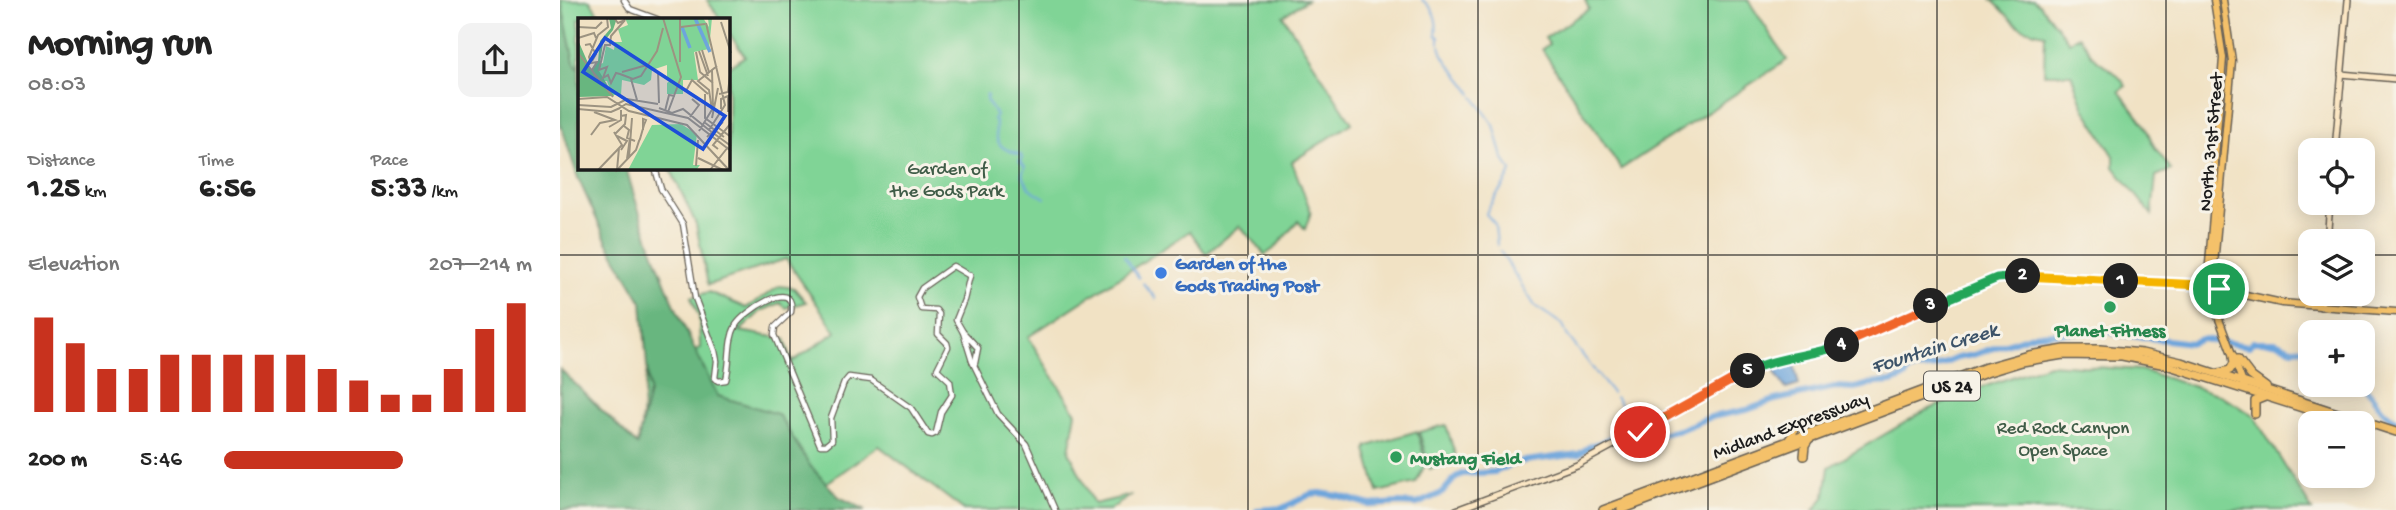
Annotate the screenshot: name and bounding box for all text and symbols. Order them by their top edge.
inset map [578,18,730,170]
button: share [458,23,532,97]
text: Morning run [28,24,212,68]
street label: North 31st Street [2195,70,2230,212]
text: 08:03 [28,72,86,99]
map controls [2298,138,2375,488]
button: locate [2298,138,2375,215]
text: Distance [28,150,95,173]
text: Time [199,150,234,173]
text: Pace [371,150,408,173]
park label: Garden of the Gods Park [889,159,1005,204]
text: 1.25 [28,173,80,208]
text: 6:56 [199,173,255,208]
text: 5:33 [371,173,427,208]
text: km [80,181,107,204]
text: /km [427,181,458,204]
button: layers [2298,229,2375,306]
text: Elevation [28,252,119,279]
text: 207–214 m [428,252,532,279]
place label: Garden of the Gods Trading Post [1175,254,1321,299]
pin: 2 [2006,258,2040,294]
pin [2189,259,2249,319]
text: 2 [2018,264,2027,287]
pin: 1 [2104,264,2138,298]
marker: Garden of the Gods Trading Post [1153,265,1169,281]
text: 1 [2117,269,2124,292]
icon: arrive [2200,270,2238,308]
pin: 3 [1914,288,1948,324]
text: 3 [1926,294,1935,317]
marker: Planet Fitness [2102,299,2118,315]
water label: Fountain Creek [1869,318,2004,381]
button: + [2298,320,2375,397]
place label: Planet Fitness [2054,321,2166,344]
pin: 4 [1824,328,1860,362]
text: 4 [1837,333,1846,356]
pin: 5 [1730,354,1766,388]
text: 5 [1743,359,1753,382]
road number: US 24 [1924,372,1980,400]
street label: Midland Expressway [1710,388,1873,466]
pin [1610,402,1670,462]
button: − [2298,411,2375,488]
icon: check [1621,413,1659,451]
park label: Red Rock Canyon Open Space [1997,418,2129,463]
text: 200 m [28,447,87,474]
text: 5:46 [140,447,182,474]
marker: Mustang Field [1388,449,1404,465]
place label: Mustang Field [1410,449,1523,472]

